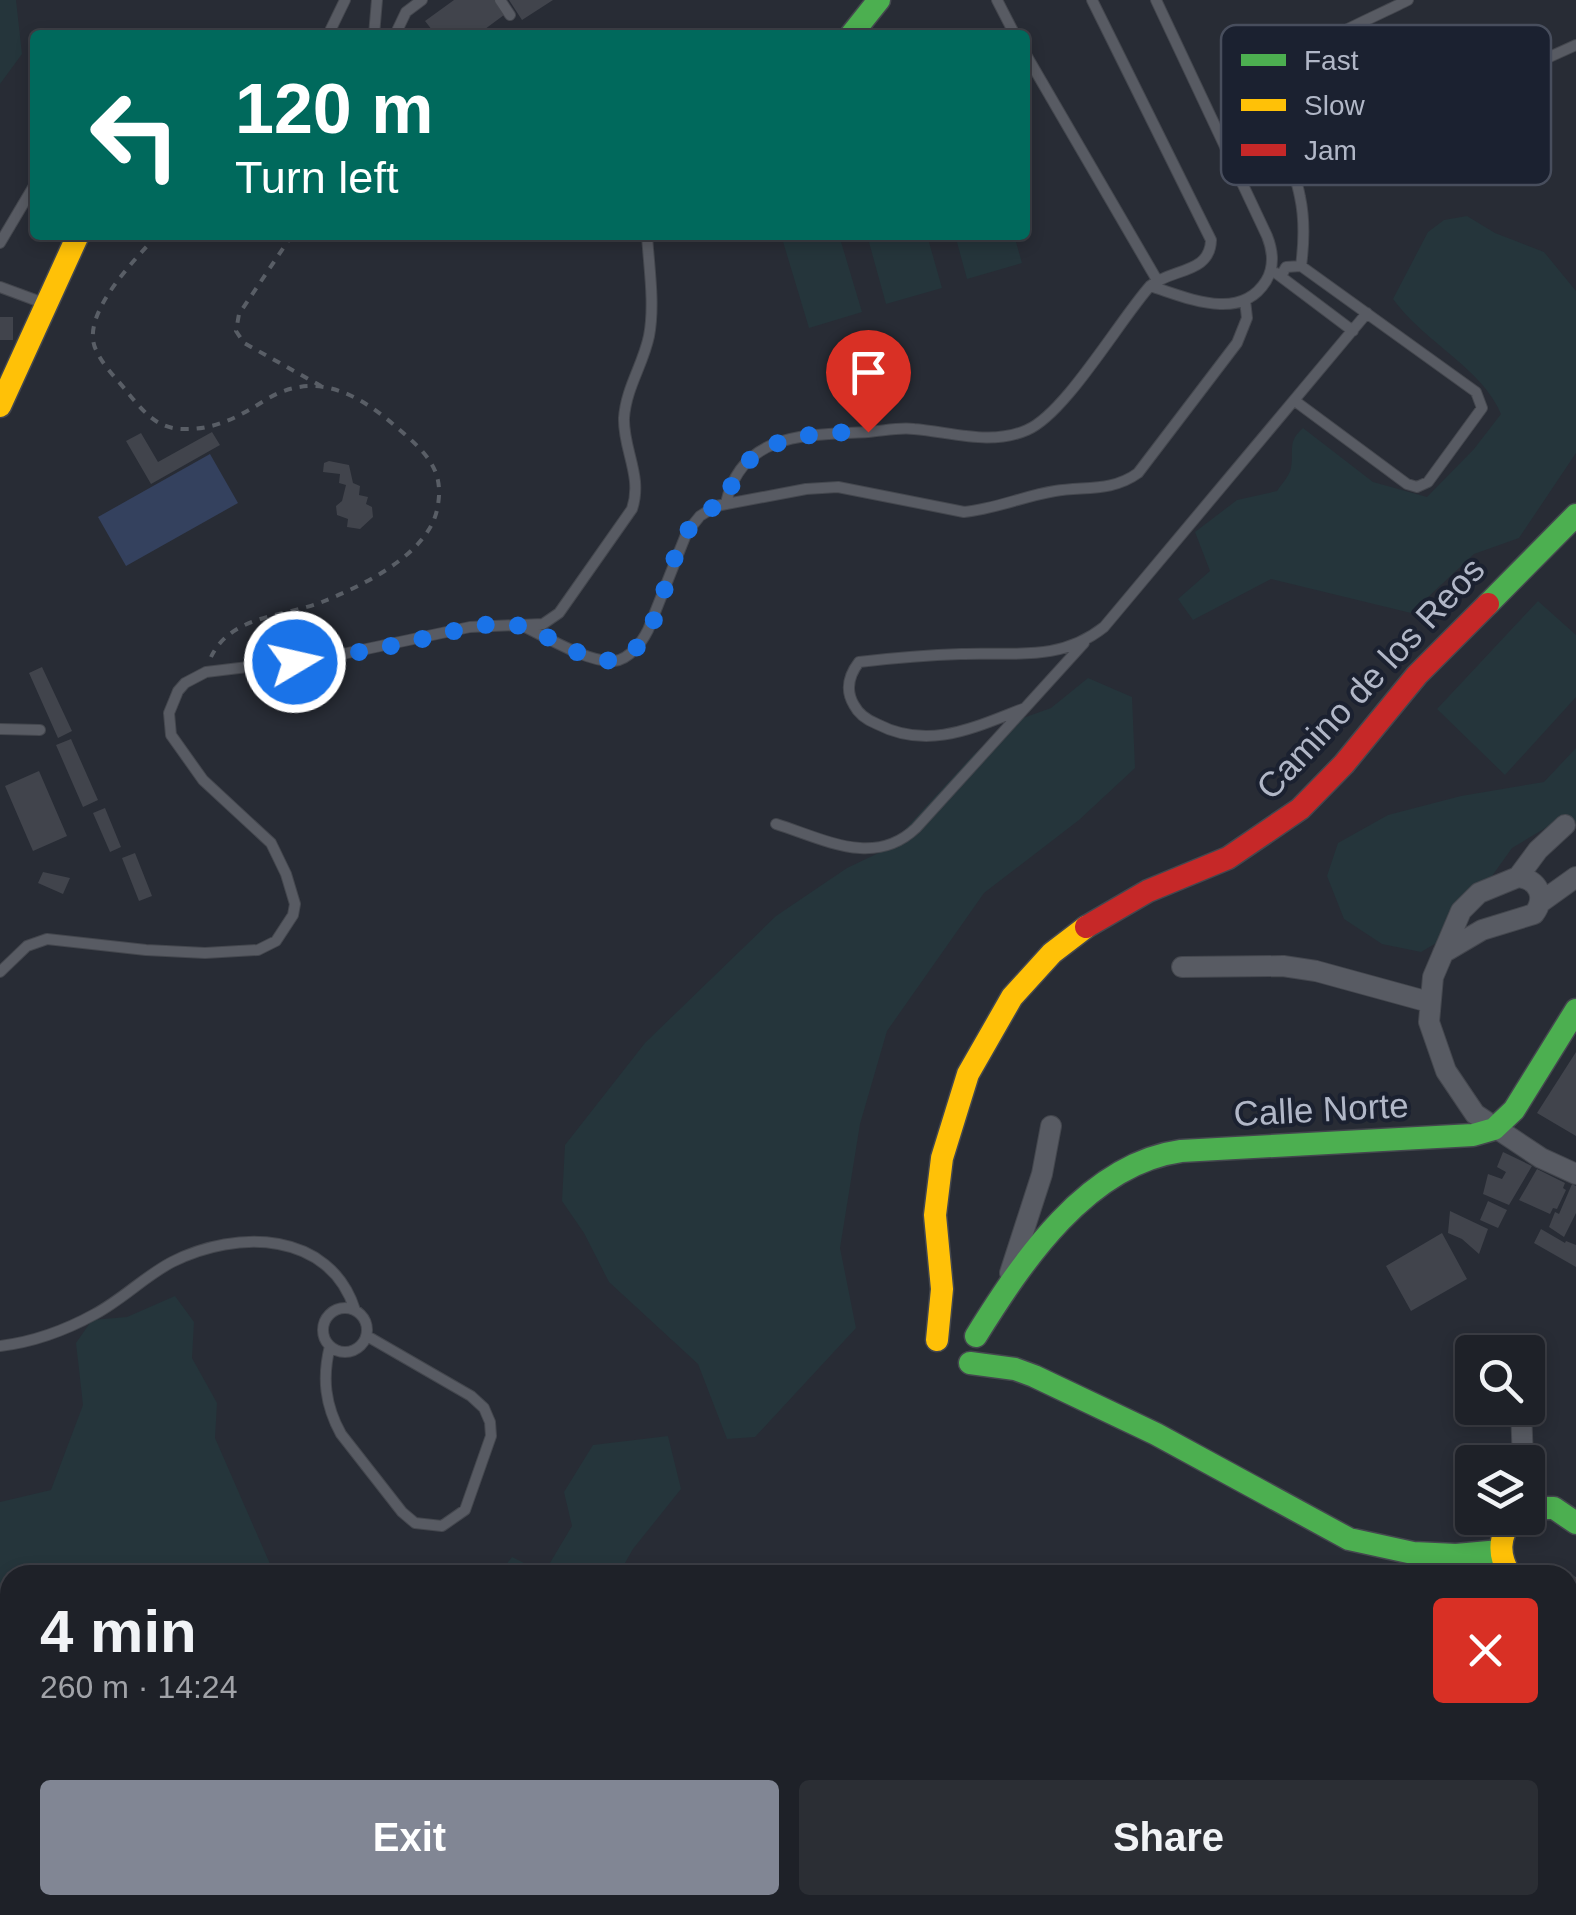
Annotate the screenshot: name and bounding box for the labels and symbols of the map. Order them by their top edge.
legend [1221,25,1551,185]
text: Fast [1304,45,1359,76]
text: Slow [1304,90,1365,121]
text: Jam [1304,135,1357,166]
pin [826,330,911,433]
street label: Camino de los Reos [1248,549,1492,807]
position arrow [243,610,347,714]
street label: Calle Norte [1233,1085,1409,1133]

